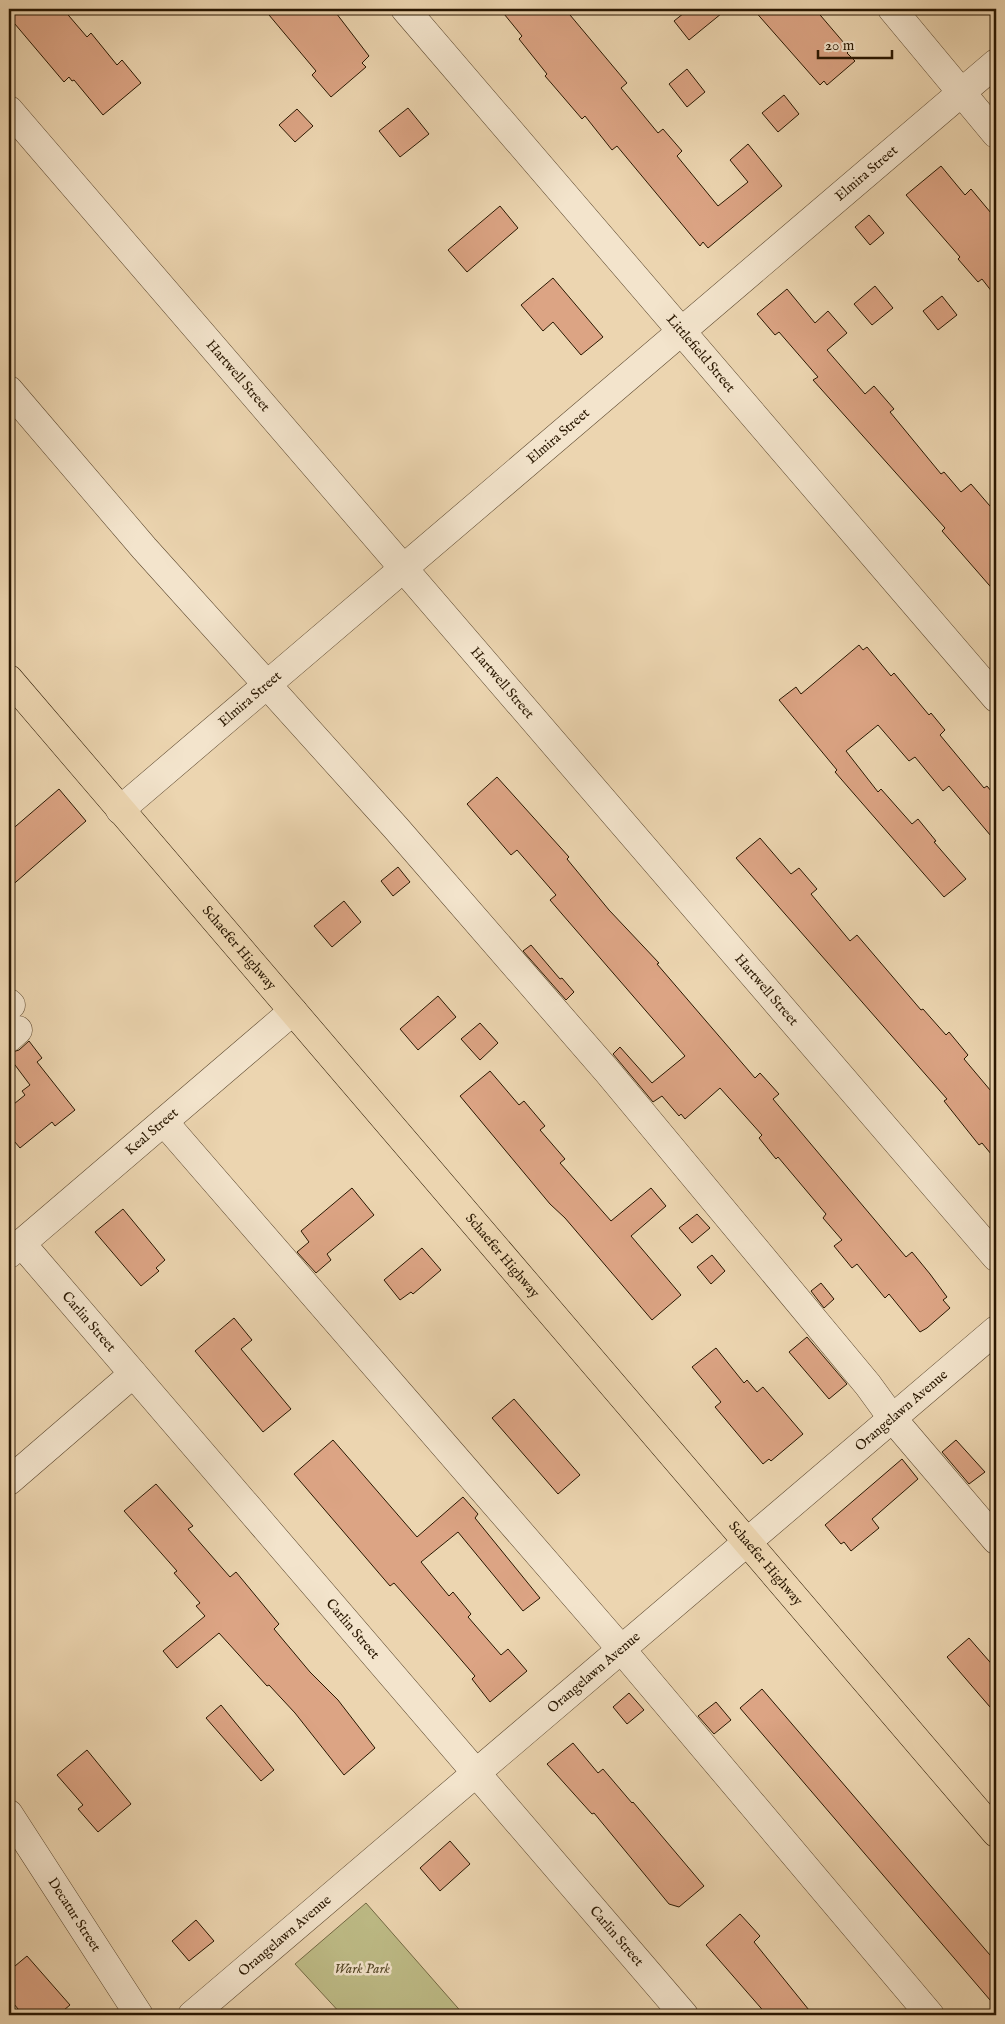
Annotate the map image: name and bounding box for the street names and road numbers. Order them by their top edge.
street label: Elmira Street [831,141,902,205]
street label: Littlefield Street [662,311,739,397]
street label: Hartwell Street [202,336,274,416]
street label: Elmira Street [523,404,594,468]
street label: Hartwell Street [466,643,538,723]
street label: Elmira Street [215,667,285,731]
street label: Schaefer Highway [198,902,280,994]
street label: Hartwell Street [730,950,802,1030]
street label: Keal Street [122,1104,182,1160]
street label: Schaefer Highway [461,1210,544,1302]
street label: Carlin Street [58,1288,120,1356]
street label: Orangelawn Avenue [851,1366,952,1455]
street label: Schaefer Highway [724,1518,807,1610]
street label: Carlin Street [322,1595,384,1663]
street label: Orangelawn Avenue [544,1628,645,1717]
street label: Decatur Street [44,1874,105,1955]
street label: Orangelawn Avenue [235,1891,336,1981]
street label: Carlin Street [585,1902,648,1971]

